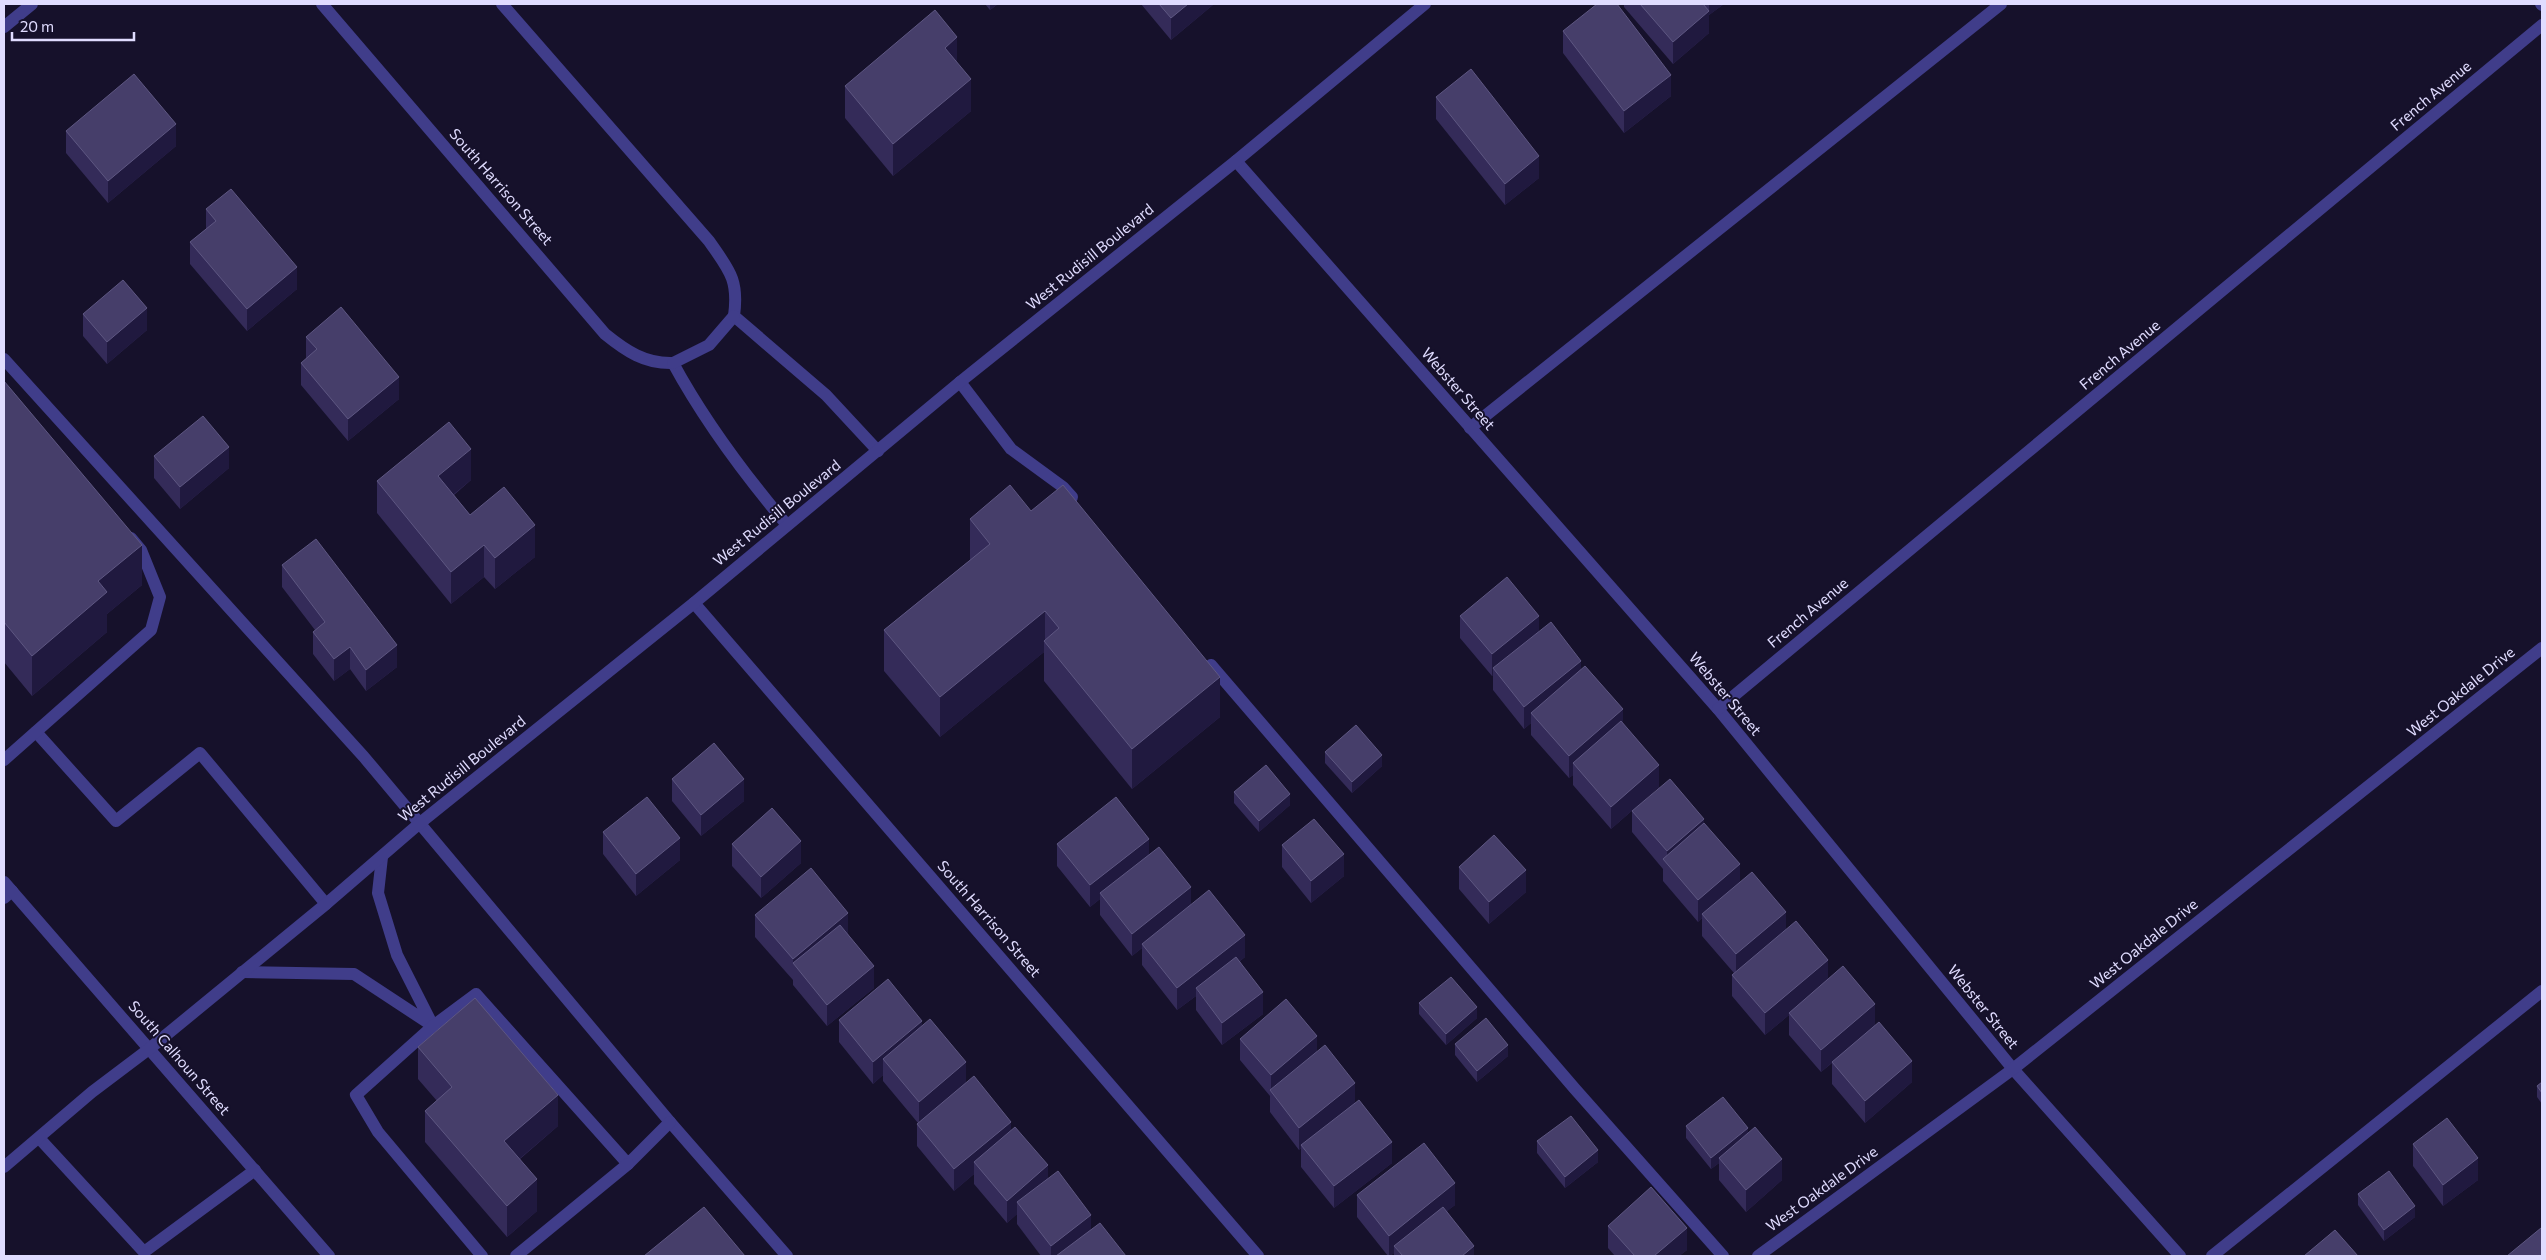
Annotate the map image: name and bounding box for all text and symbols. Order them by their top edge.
scale bar [12,10,135,42]
text: 20 m [20,17,54,35]
street label: French Avenue [2386,56,2474,134]
street label: South Harrison Street [446,124,557,248]
street label: West Rudisill Boulevard [1022,199,1157,313]
street label: French Avenue [2075,315,2163,393]
street label: Webster Street [1418,344,1499,433]
street label: West Rudisill Boulevard [709,455,844,569]
street label: French Avenue [1763,573,1851,651]
street label: West Oakdale Drive [2403,642,2518,740]
street label: Webster Street [1686,648,1766,739]
street label: West Rudisill Boulevard [394,711,529,825]
street label: South Harrison Street [934,856,1045,980]
street label: West Oakdale Drive [2086,894,2201,992]
street label: Webster Street [1944,961,2023,1052]
street label: South Calhoun Street [125,997,234,1118]
street label: West Oakdale Drive [1762,1142,1881,1235]

